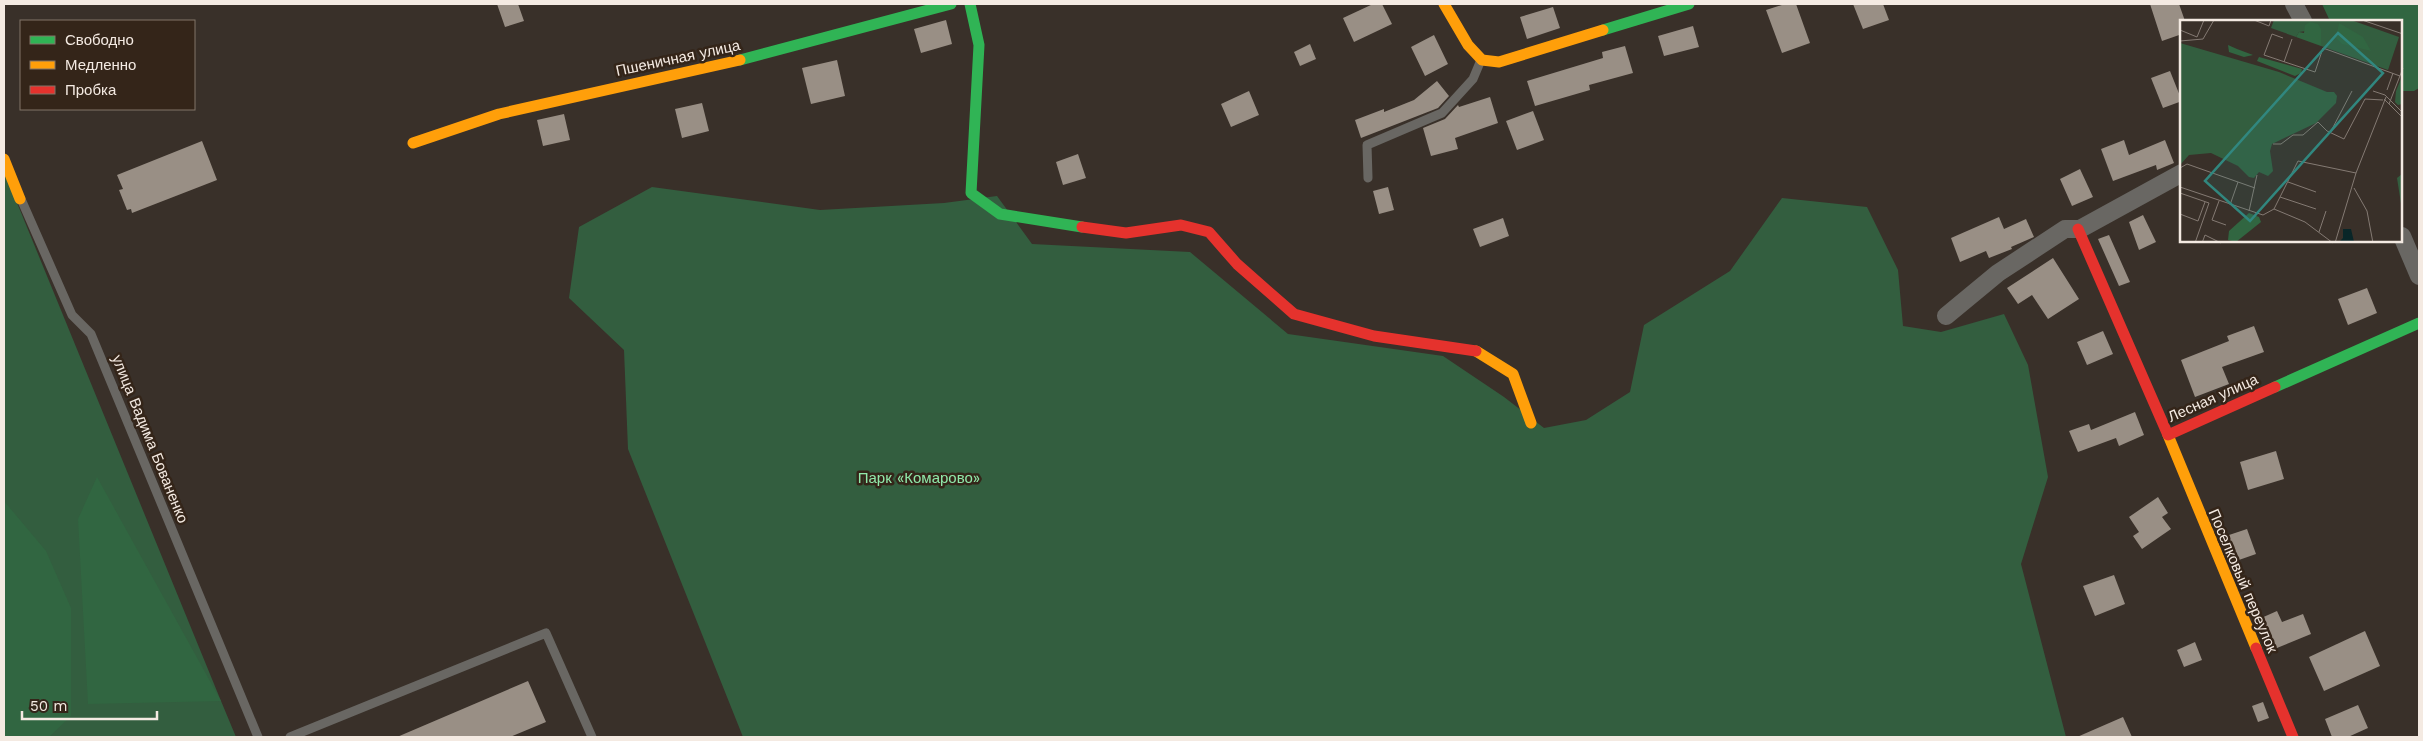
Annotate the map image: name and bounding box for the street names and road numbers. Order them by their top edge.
street label: Пшеничная улица [614,36,742,80]
street label: улица Вадима Бованенко [108,352,192,526]
street label: Лесная улица [2165,370,2261,426]
street label: Поселковый переулок [2205,506,2282,656]

